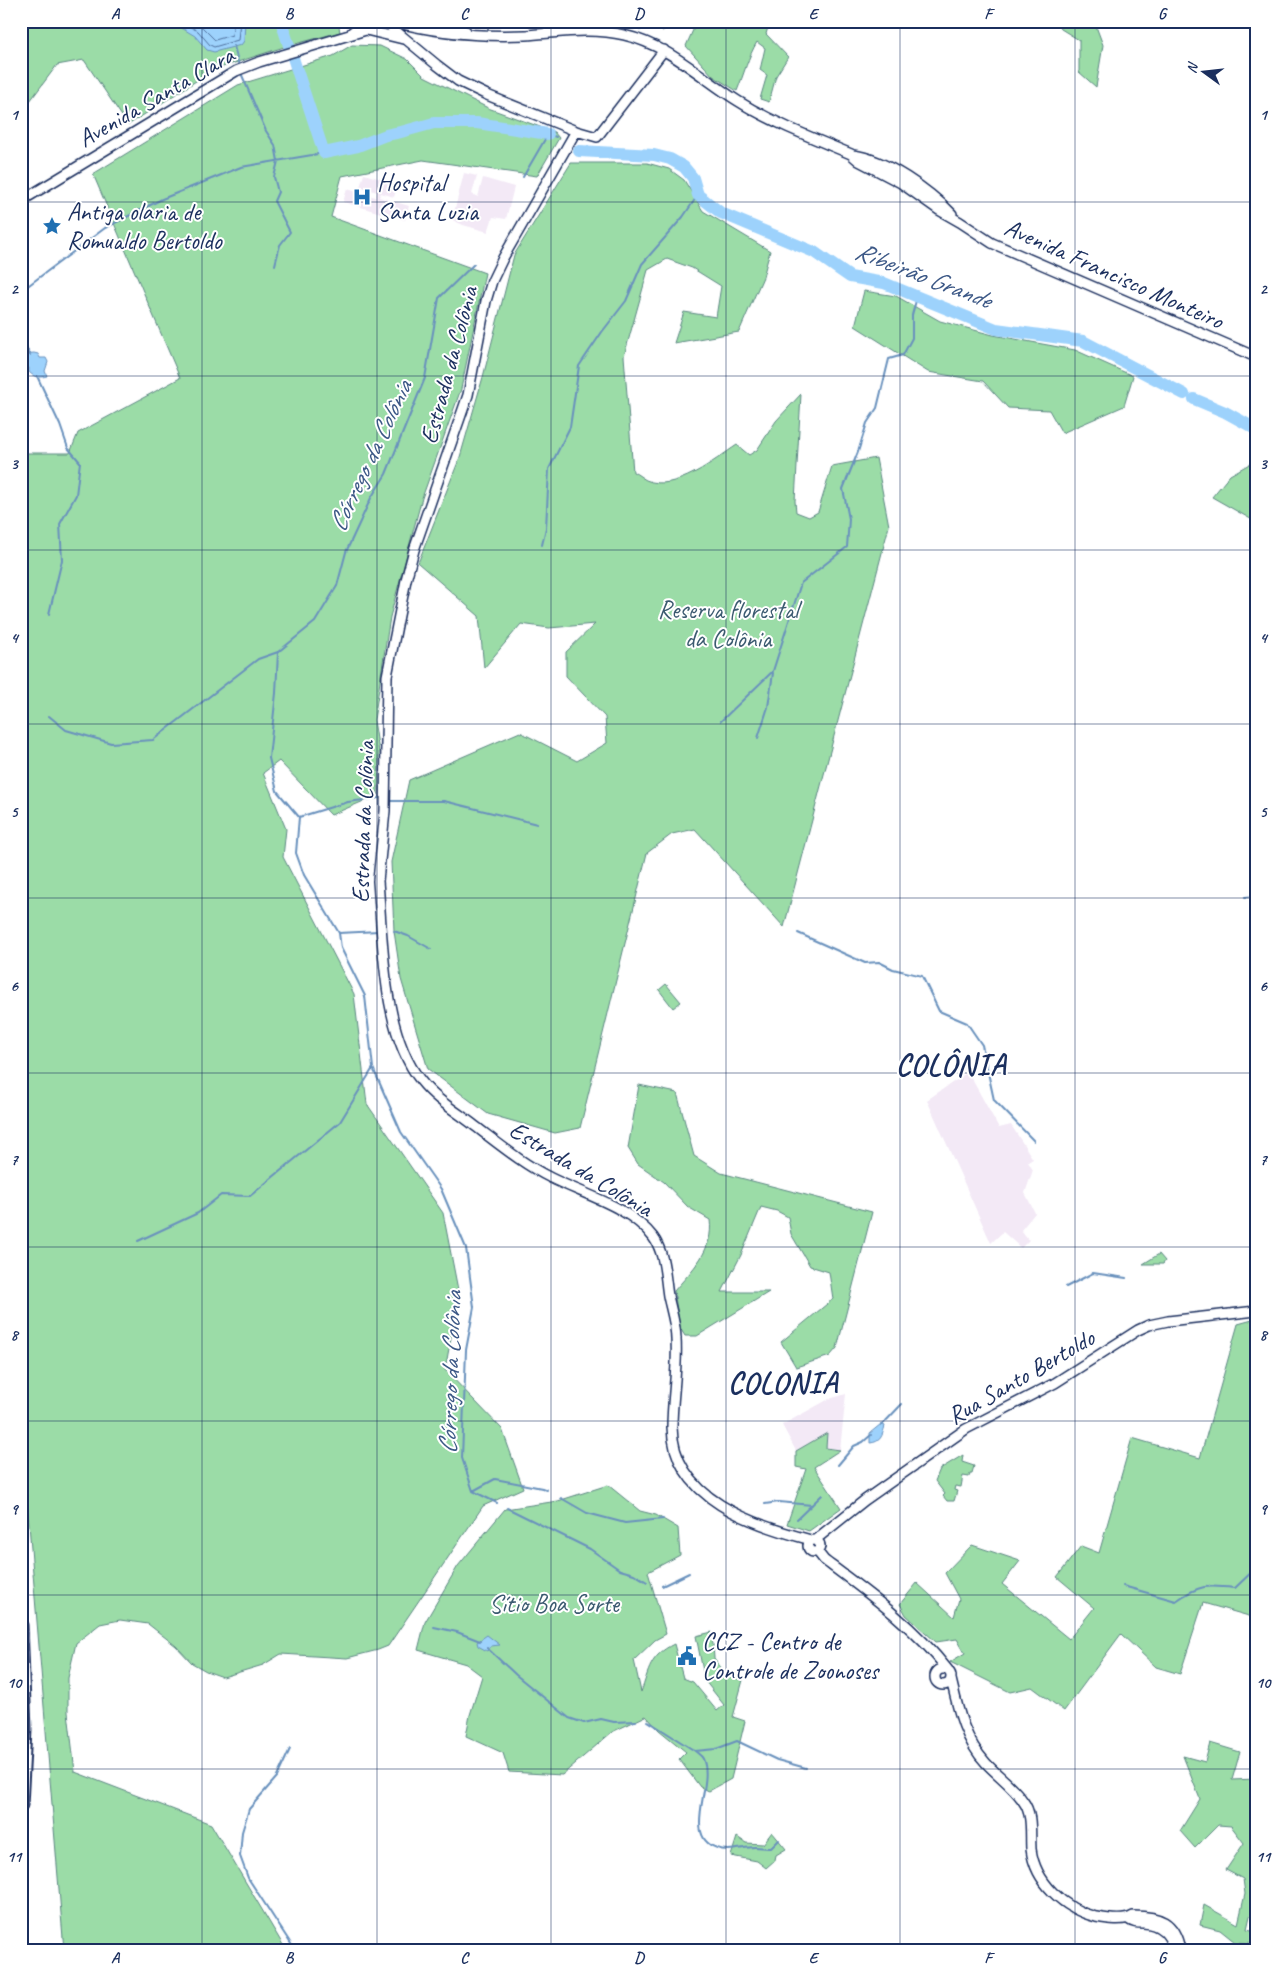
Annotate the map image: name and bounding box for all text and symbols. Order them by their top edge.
text: A [111,4,121,24]
text: B [285,4,295,24]
text: C [460,4,470,24]
text: D [634,4,645,24]
text: E [809,4,820,24]
text: F [984,4,995,24]
text: G [1158,4,1168,24]
street label: Avenida Santa Clara [72,38,242,155]
north arrow [1180,48,1230,98]
text: N [1183,60,1202,75]
text: 1 [10,105,19,125]
text: 1 [1259,105,1268,125]
place label: Hospital Santa Luzia [377,167,480,228]
hospital icon: Hospital Santa Luzia [351,186,373,208]
place label: Antiga olaria de Romualdo Bertoldo [67,196,223,257]
street label: Avenida Francisco Monteiro [1000,211,1229,337]
place icon: Antiga olaria de Romualdo Bertoldo [41,215,63,237]
water label: Ribeirão Grande [851,234,999,317]
text: 2 [10,279,19,299]
text: 2 [1259,279,1268,299]
street label: Estrada da Colônia [413,281,486,447]
water label: Córrego da Colônia [321,373,420,537]
text: 3 [10,454,19,474]
text: 3 [1259,454,1268,474]
park label: Reserva florestal da Colônia [658,594,803,655]
text: 4 [10,628,19,648]
text: 4 [1259,628,1268,648]
street label: Estrada da Colônia [344,739,382,903]
text: 5 [11,802,20,822]
text: 5 [1260,802,1269,822]
text: 6 [10,976,19,996]
text: 6 [1259,976,1268,996]
district label: COLÔNIA [896,1046,1008,1084]
street label: Estrada da Colônia [503,1114,660,1225]
text: 7 [10,1150,19,1170]
text: 7 [1259,1150,1268,1170]
water label: Córrego da Colônia [431,1289,469,1455]
street label: Rua Santo Bertoldo [942,1321,1101,1432]
text: 8 [10,1325,19,1345]
text: 8 [1259,1325,1268,1345]
district label: COLONIA [728,1364,840,1402]
text: 9 [10,1499,19,1519]
text: 9 [1259,1499,1268,1519]
park label: Sítio Boa Sorte [489,1588,621,1620]
place label: CCZ - Centro de Controle de Zoonoses [702,1626,881,1687]
public building icon: CCZ - Centro de Controle de Zoonoses [676,1645,698,1667]
text: 10 [7,1673,23,1693]
text: 10 [1256,1673,1272,1693]
text: 11 [7,1847,23,1867]
text: 11 [1256,1847,1272,1867]
text: A [111,1948,121,1968]
text: B [285,1948,295,1968]
text: C [460,1948,470,1968]
text: D [634,1948,645,1968]
text: E [809,1948,820,1968]
text: F [984,1948,995,1968]
text: G [1158,1948,1168,1968]

